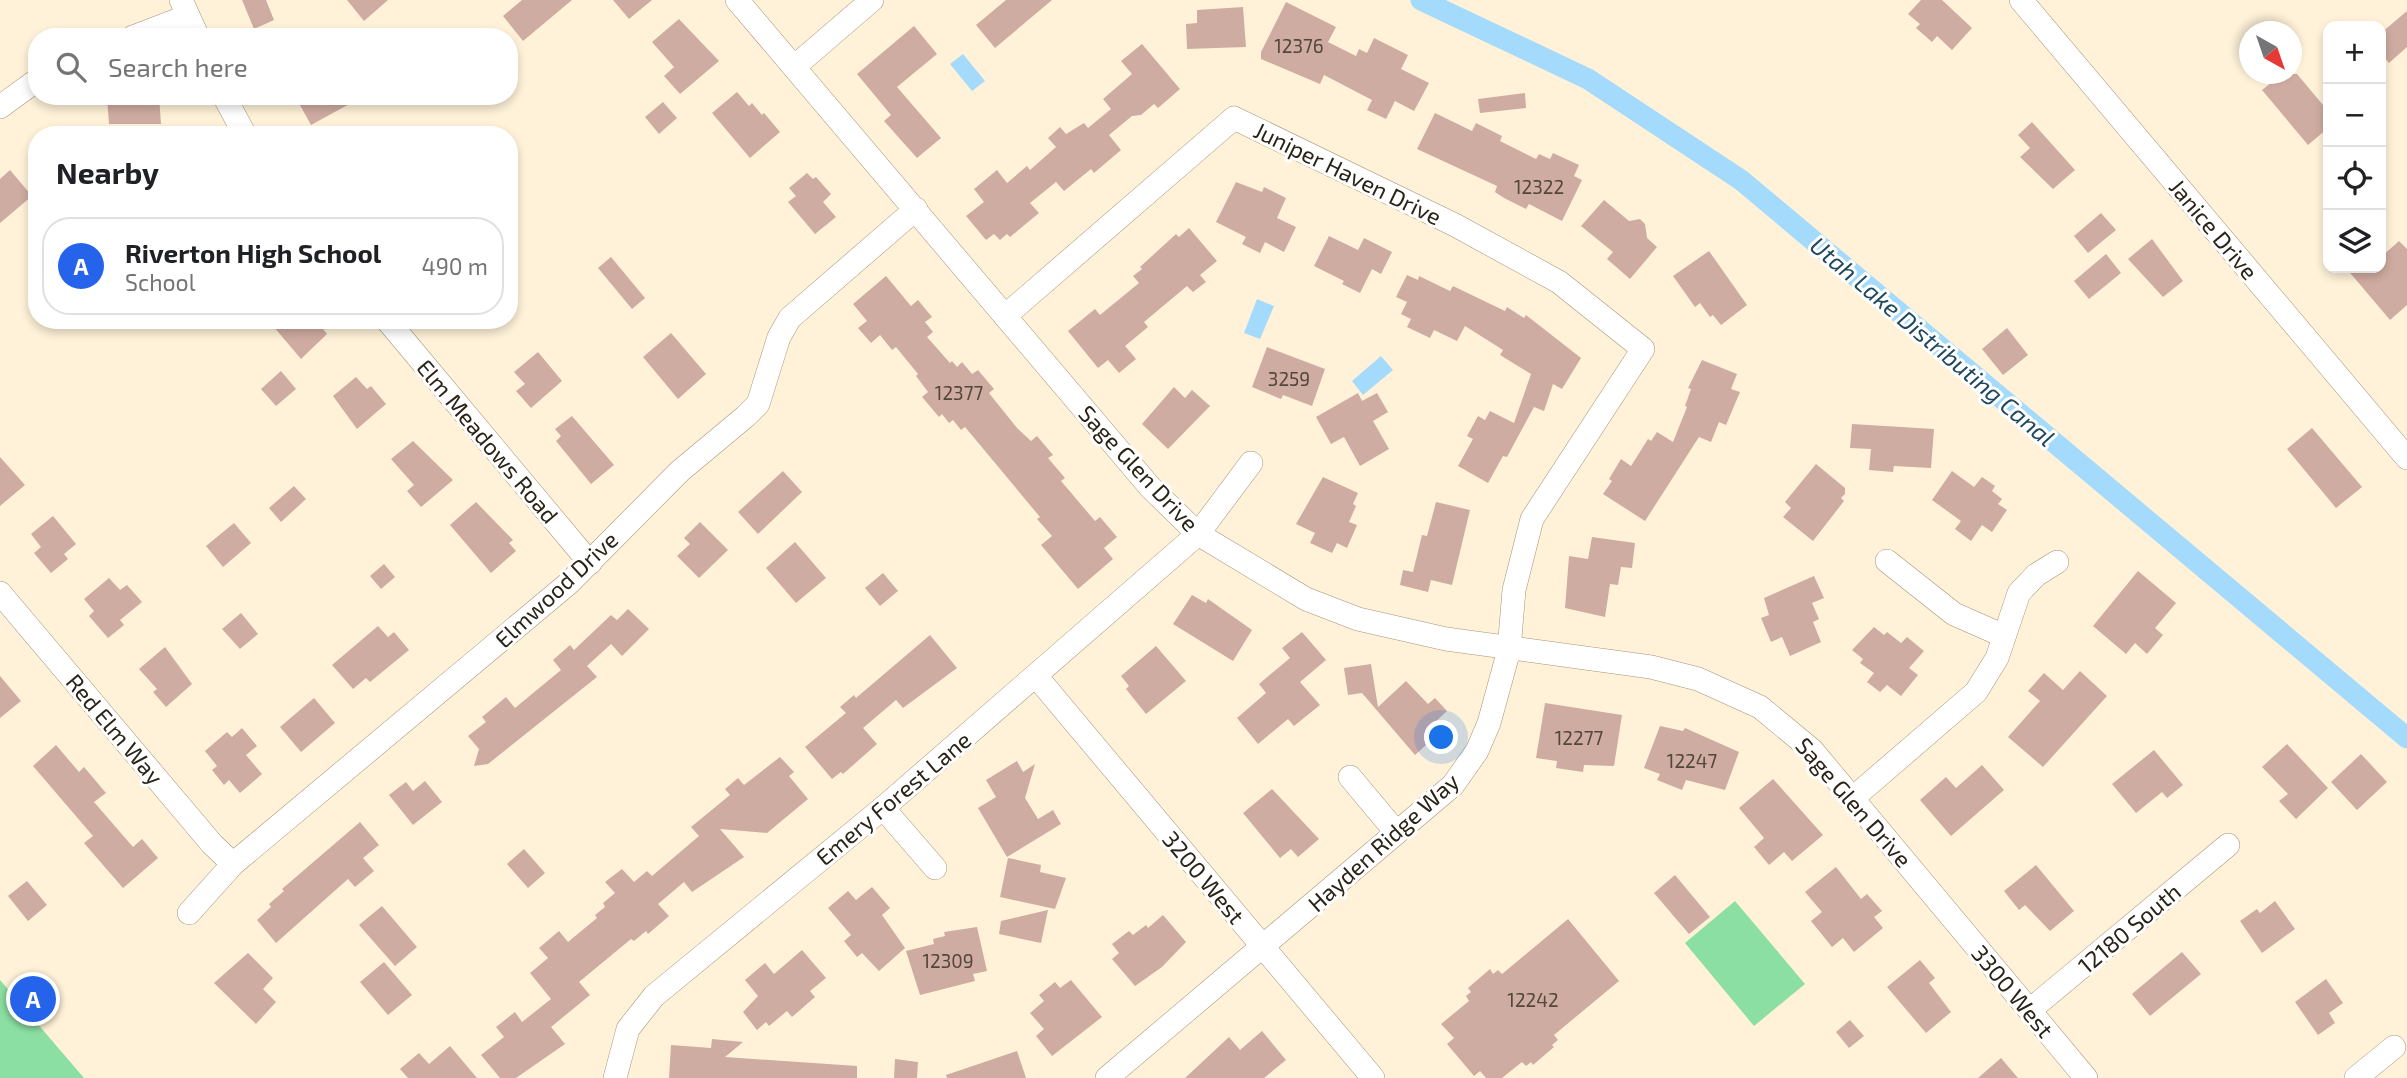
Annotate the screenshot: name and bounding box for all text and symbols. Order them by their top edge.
north arrow [2239,21,2302,84]
map controls [2323,21,2386,273]
button: + [2323,21,2386,84]
search box [28,28,518,105]
house number: 12376 [1274,34,1324,57]
icon: search [52,48,90,86]
text: Search here [108,51,248,82]
button: − [2323,84,2386,147]
street label: Juniper Haven Drive [1250,115,1446,231]
button: locate [2323,147,2386,210]
text: Nearby [56,154,159,190]
street label: Janice Drive [2164,173,2264,285]
house number: 12322 [1514,175,1564,198]
button: layers [2323,210,2386,273]
water label: Utah Lake Distributing Canal [1805,230,2061,452]
text: Riverton High School [125,237,381,268]
text: A [73,252,89,280]
text: 490 m [422,252,488,280]
text: School [125,268,195,296]
street label: Elm Meadows Road [411,353,565,529]
house number: 3259 [1268,367,1310,390]
house number: 12377 [935,381,983,404]
street label: Sage Glen Drive [1073,399,1205,537]
street label: Elmwood Drive [489,525,623,653]
street label: Red Elm Way [61,668,169,790]
your location [1424,720,1458,754]
street label: Emery Forest Lane [810,725,976,871]
house number: 12277 [1555,726,1603,749]
street label: Sage Glen Drive [1790,732,1918,872]
house number: 12247 [1667,749,1717,772]
street label: Hayden Ridge Way [1302,767,1464,917]
street label: 3200 West [1157,825,1251,929]
street label: 12180 South [2072,877,2186,979]
street label: 3300 West [1966,939,2060,1043]
house number: 12309 [922,949,974,972]
pin: A [10,973,56,1025]
house number: 12242 [1507,988,1559,1011]

